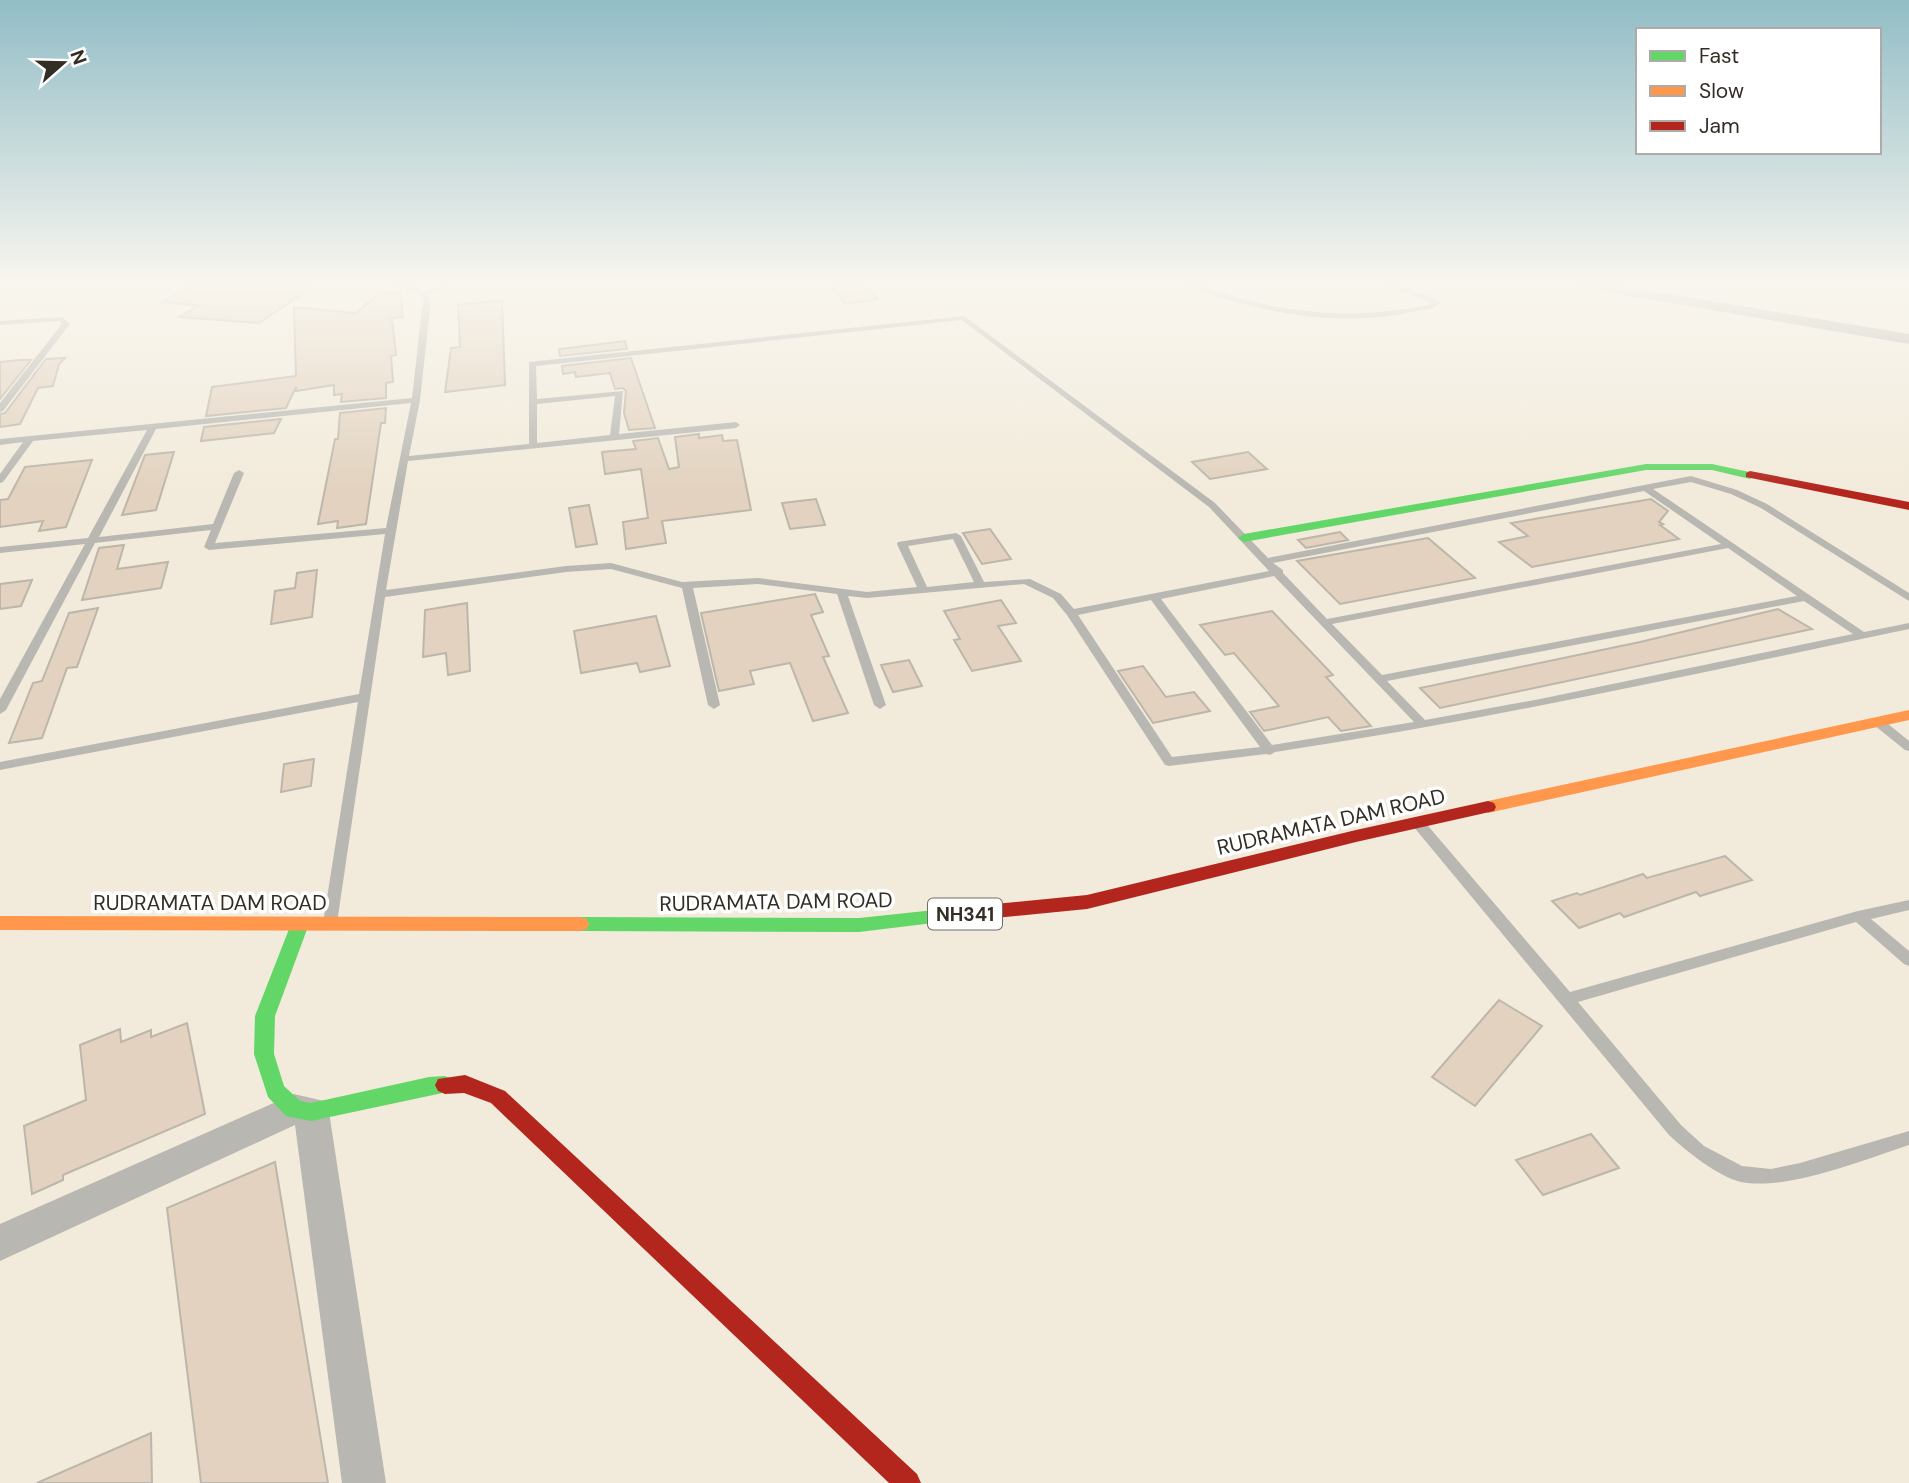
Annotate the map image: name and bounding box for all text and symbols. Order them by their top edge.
north arrow [28,28,98,98]
legend [1636,28,1881,154]
text: Fast [1699,42,1739,70]
text: N [64,47,93,68]
text: Slow [1699,77,1744,105]
text: Jam [1699,112,1740,140]
street label: RUDRAMATA DAM ROAD [1214,782,1448,862]
street label: RUDRAMATA DAM ROAD [659,886,893,918]
street label: RUDRAMATA DAM ROAD [93,889,327,917]
road number: NH341 [928,898,1002,930]

